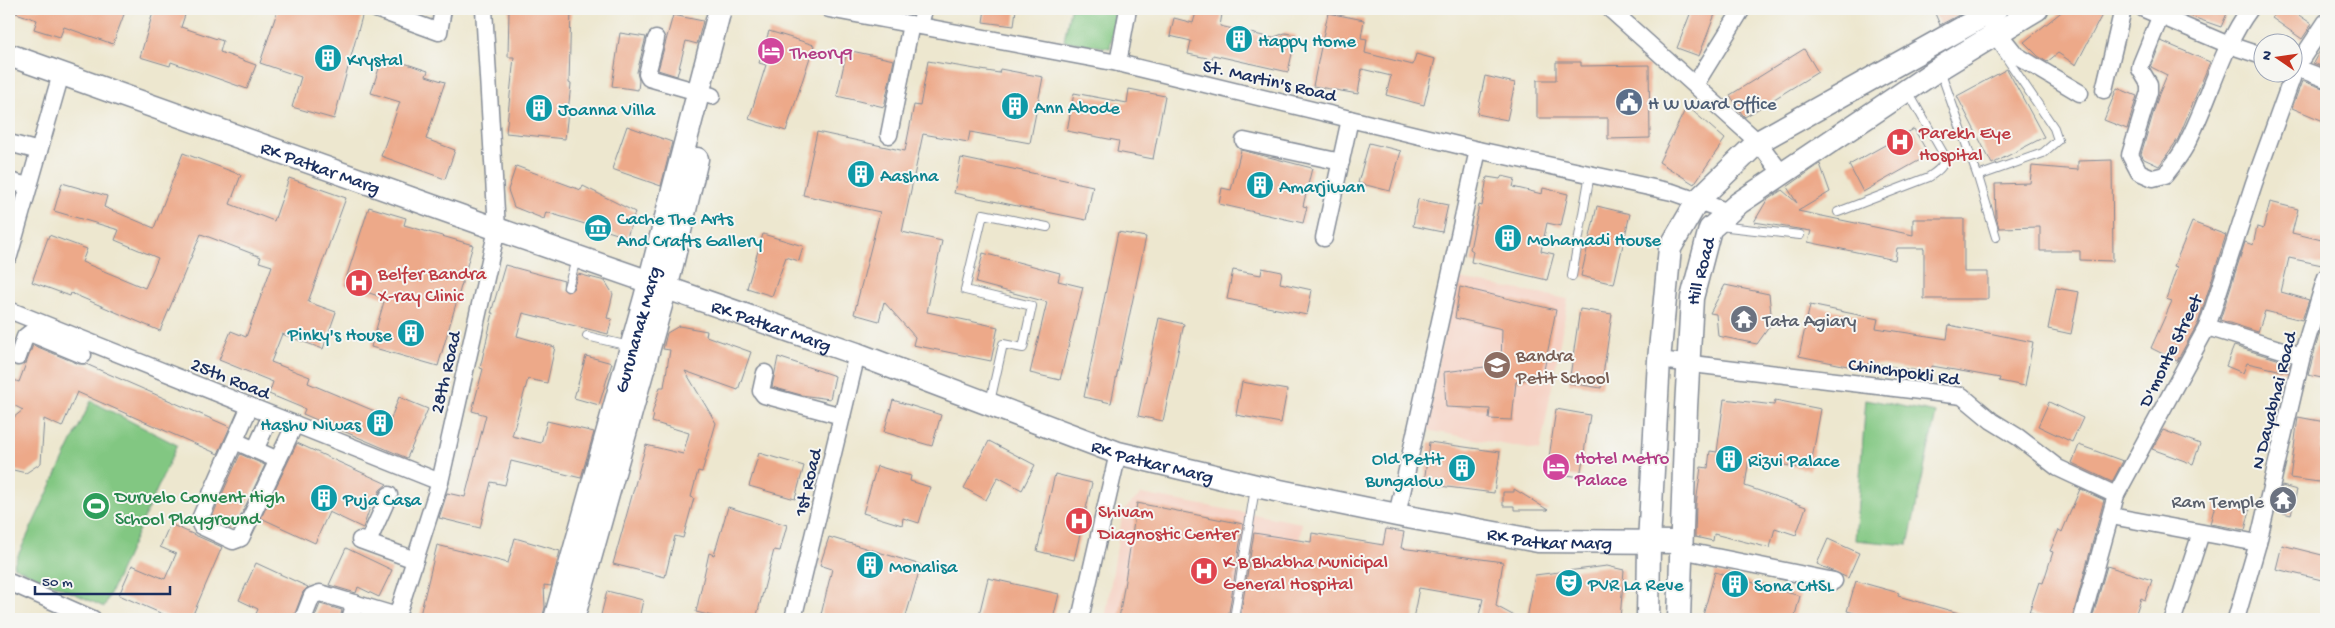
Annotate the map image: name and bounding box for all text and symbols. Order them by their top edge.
building icon: Happy Home [1224,24,1254,54]
place label: Happy Home [1258,31,1356,54]
north arrow [2252,32,2302,82]
hotel icon: Theory9 [756,36,786,66]
building icon: Krystal [313,43,343,73]
place label: Theory9 [789,43,853,66]
text: N [2258,49,2277,62]
place label: Krystal [347,50,403,73]
street label: St. Martin's Road [1200,56,1340,109]
public building icon: H W Ward Office [1614,87,1644,117]
building icon: Ann Abode [1000,91,1030,121]
building icon: Joanna Villa [524,93,554,123]
place label: H W Ward Office [1648,94,1777,117]
place label: Ann Abode [1034,98,1120,121]
place label: Joanna Villa [558,100,657,123]
place label: Parekh Eye Hospital [1918,123,2011,168]
hospital icon: Parekh Eye Hospital [1885,127,1915,157]
street label: RK Patkar Marg [257,138,383,201]
building icon: Aashna [846,159,876,189]
place label: Aashna [880,166,940,189]
building icon: Amarjiwan [1245,170,1275,200]
place label: Amarjiwan [1279,177,1365,200]
place label: Cache The Arts And Crafts Gallery [617,209,763,254]
museum icon: Cache The Arts And Crafts Gallery [583,213,613,243]
building icon: Mohamadi House [1493,223,1523,253]
place label: Mohamadi House [1527,230,1661,253]
street label: Hill Road [1684,234,1723,306]
place label: Belfer Bandra X-ray Clinic [377,264,488,309]
street label: Gurunanak Marg [611,264,668,396]
hospital icon: Belfer Bandra X-ray Clinic [344,268,374,298]
street label: D'monte Street [2134,290,2210,413]
street label: RK Patkar Marg [708,296,834,359]
temple icon: Tata Agiary [1729,304,1759,334]
place label: Tata Agiary [1762,311,1857,334]
building icon: Pinky's House [396,318,426,348]
place label: Pinky's House [287,325,392,348]
street label: 28th Road [427,328,468,416]
street label: N Dayabhai Road [2247,328,2304,472]
place label: Bandra Petit School [1515,346,1610,391]
school or university icon: Bandra Petit School [1482,350,1512,380]
street label: 25th Road [187,354,274,407]
street label: Chinchpokli Rd [1847,354,1962,393]
building icon: Hashu Niwas [365,408,395,438]
place label: Hashu Niwas [260,415,362,438]
street label: RK Patkar Marg [1087,436,1216,491]
building icon: Rizvi Palace [1714,444,1744,474]
street label: 1st Road [790,445,829,520]
place label: Hotel Metro Palace [1574,448,1669,493]
place label: Old Petit Bungalow [1364,449,1445,494]
place label: Rizvi Palace [1748,451,1840,474]
hotel icon: Hotel Metro Palace [1541,452,1571,482]
building icon: Old Petit Bungalow [1447,453,1477,483]
building icon: Puja Casa [309,483,339,513]
temple icon: Ram Temple [2268,485,2298,515]
place label: Duruelo Convent High School Playground [113,487,285,532]
place label: Puja Casa [342,490,423,513]
sports icon: Duruelo Convent High School Playground [81,491,111,521]
place label: Ram Temple [2172,492,2264,515]
place label: Shivam Diagnostic Center [1096,502,1240,547]
hospital icon: Shivam Diagnostic Center [1064,506,1094,536]
street label: RK Patkar Marg [1485,524,1612,557]
building icon: Monalisa [855,550,885,580]
place label: K B Bhabha Municipal General Hospital [1223,552,1388,597]
hospital icon: K B Bhabha Municipal General Hospital [1189,556,1219,586]
place label: Monalisa [889,557,959,580]
scale bar [35,563,170,595]
theatre icon: PVR La Reve [1554,568,1584,598]
building icon: Sona CHSL [1720,569,1750,599]
text: 50 m [42,574,73,592]
place label: PVR La Reve [1587,575,1684,598]
place label: Sona CHSL [1754,576,1835,599]

